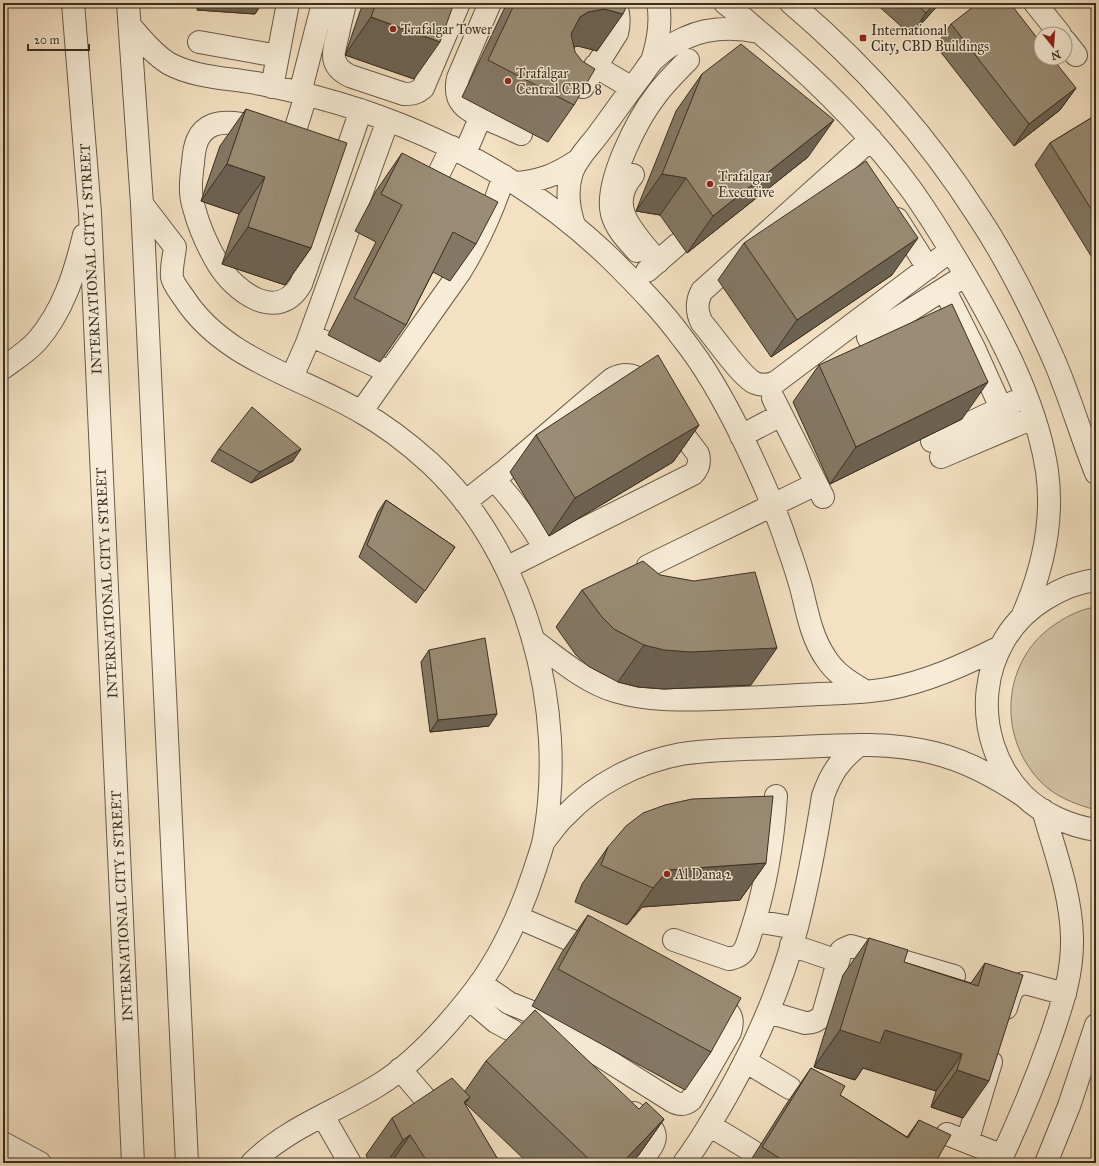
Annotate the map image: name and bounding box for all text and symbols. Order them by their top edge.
place label: Trafalgar Tower [401,21,493,38]
place label: International City, CBD Buildings [871,22,989,55]
marker: Trafalgar Tower [388,24,398,34]
scale bar [28,26,89,52]
north arrow [1033,26,1073,66]
text: 20 m [34,33,60,47]
marker: International City, CBD Buildings [858,33,868,43]
text: N [1049,48,1062,63]
place label: Trafalgar Central CBD 8 [516,65,602,98]
marker: Trafalgar Central CBD 8 [503,76,513,86]
street label: INTERNATIONAL CITY 1 STREET [76,143,106,375]
place label: Trafalgar Executive [718,168,774,201]
marker: Trafalgar Executive [705,179,715,189]
street label: INTERNATIONAL CITY 1 STREET [92,467,122,699]
street label: INTERNATIONAL CITY 1 STREET [107,790,137,1022]
place label: Al Dana 2 [674,866,732,883]
marker: Al Dana 2 [662,869,672,879]

